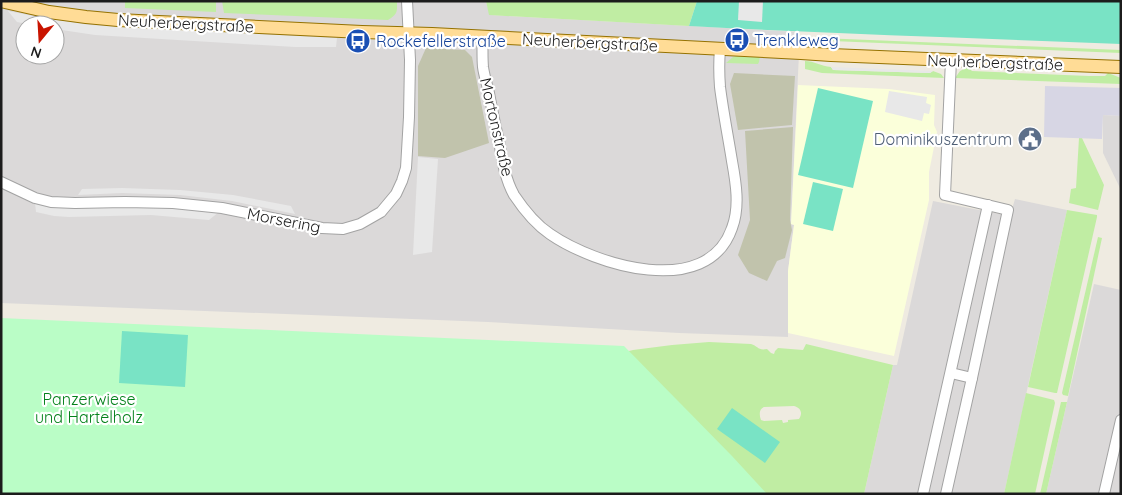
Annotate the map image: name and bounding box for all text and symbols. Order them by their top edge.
street label: Neuherbergstraße [118,9,254,37]
north arrow [15,15,65,65]
bus stop icon: Trenkleweg [724,27,750,53]
bus stop icon: Rockefellerstraße [345,28,371,54]
street label: Neuherbergstraße [522,28,658,56]
place label: Trenkleweg [754,30,839,50]
place label: Rockefellerstraße [376,31,506,51]
text: N [28,42,44,63]
street label: Neuherbergstraße [927,50,1063,74]
street label: Mortonstraße [476,76,518,178]
public building icon: Dominikuszentrum [1017,126,1043,152]
place label: Dominikuszentrum [874,129,1012,149]
street label: Morsering [246,203,322,237]
park label: Panzerwiese und Hartelholz [35,389,143,427]

